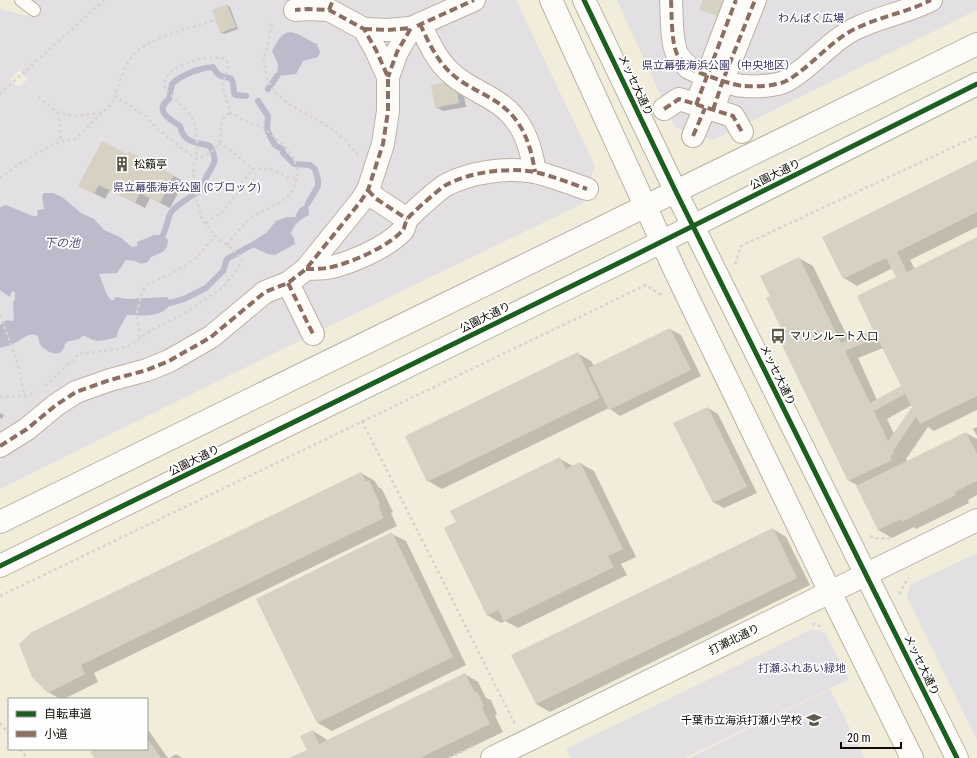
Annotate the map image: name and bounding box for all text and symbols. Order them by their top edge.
park label: わんぱく広場 [778,12,844,25]
street label: メッセ大通り [616,53,655,118]
park label: 県立幕張海浜公園（中央地区） [642,59,796,72]
building icon: 松籟亭 [113,155,131,173]
street label: 公園大通り [748,157,803,192]
place label: 松籟亭 [134,158,167,171]
park label: 県立幕張海浜公園 (Cブロック) [113,181,261,194]
water label: 下の池 [44,236,81,250]
street label: 公園大通り [458,300,513,335]
bus stop icon: マリンルート入口 [769,327,787,345]
place label: マリンルート入口 [790,330,878,343]
street label: メッセ大通り [757,343,798,408]
street label: 公園大通り [167,443,222,478]
street label: 打瀬北通り [707,622,762,657]
street label: メッセ大通り [901,633,942,698]
park label: 打瀬ふれあい緑地 [758,662,846,675]
legend [8,698,148,750]
text: 自転車道 [44,707,92,721]
school or university icon: 千葉市立海浜打瀬小学校 [805,711,823,729]
place label: 千葉市立海浜打瀬小学校 [681,714,802,727]
scale bar [841,724,901,750]
text: 小道 [44,727,68,741]
text: 20 m [847,731,871,745]

